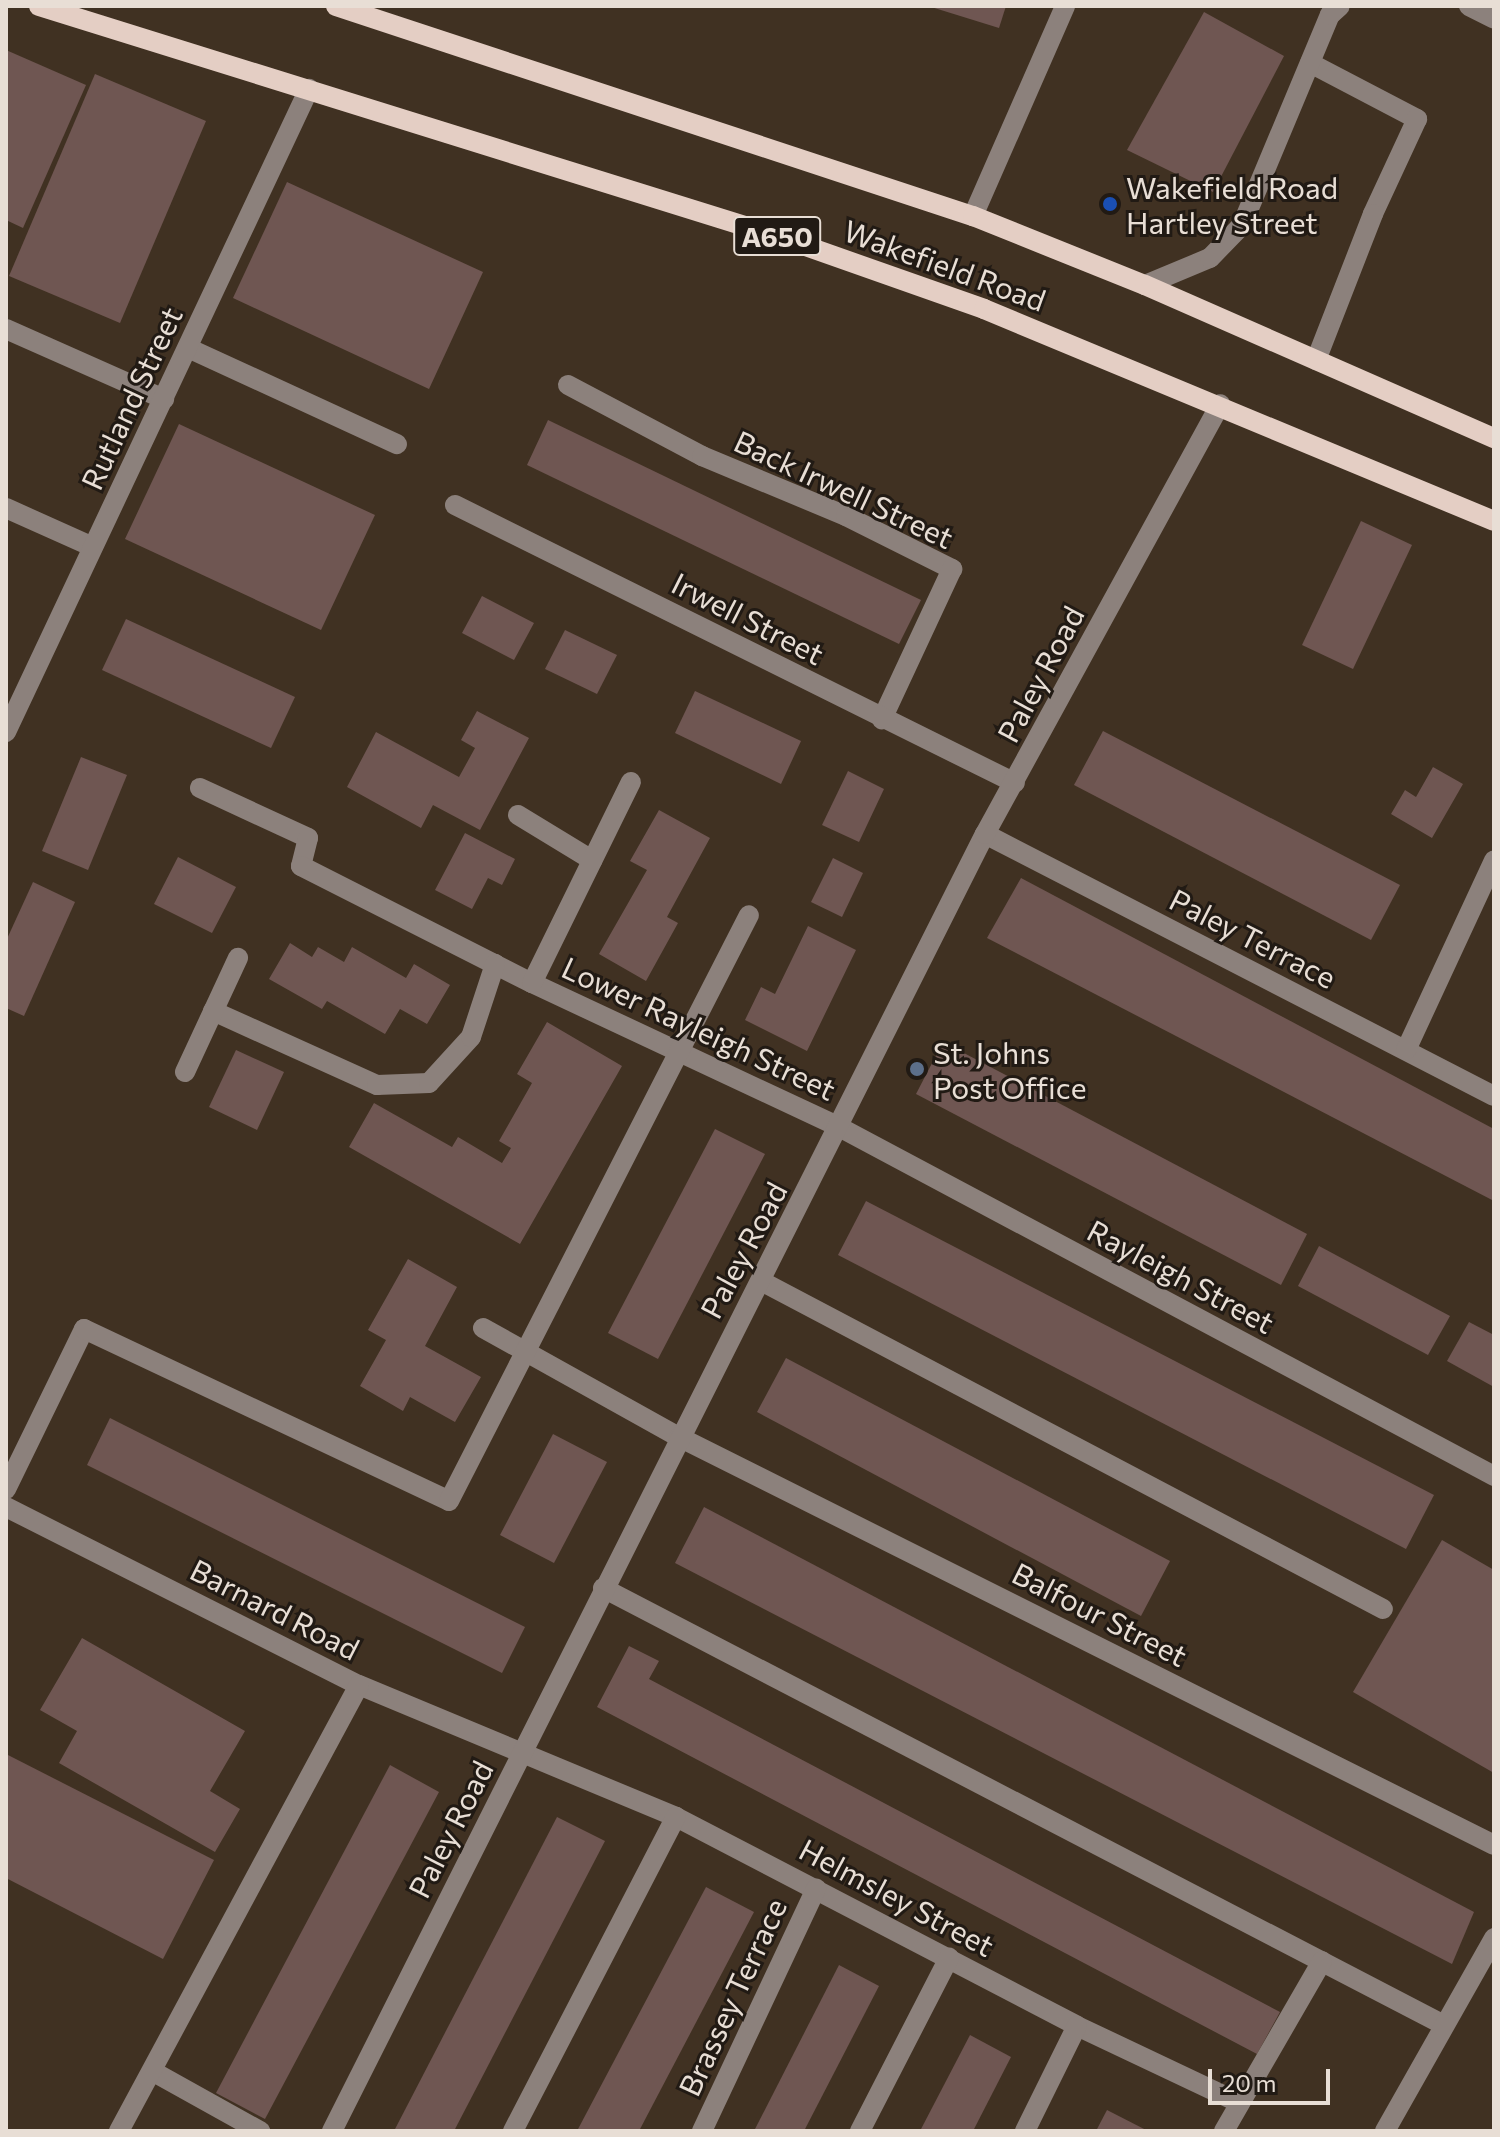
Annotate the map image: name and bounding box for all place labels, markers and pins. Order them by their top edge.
place label: Wakefield Road Hartley Street [1126,169,1338,240]
marker: Wakefield Road Hartley Street [1101,195,1119,213]
place label: St. Johns Post Office [933,1034,1086,1104]
marker: St. Johns Post Office [908,1060,926,1078]

